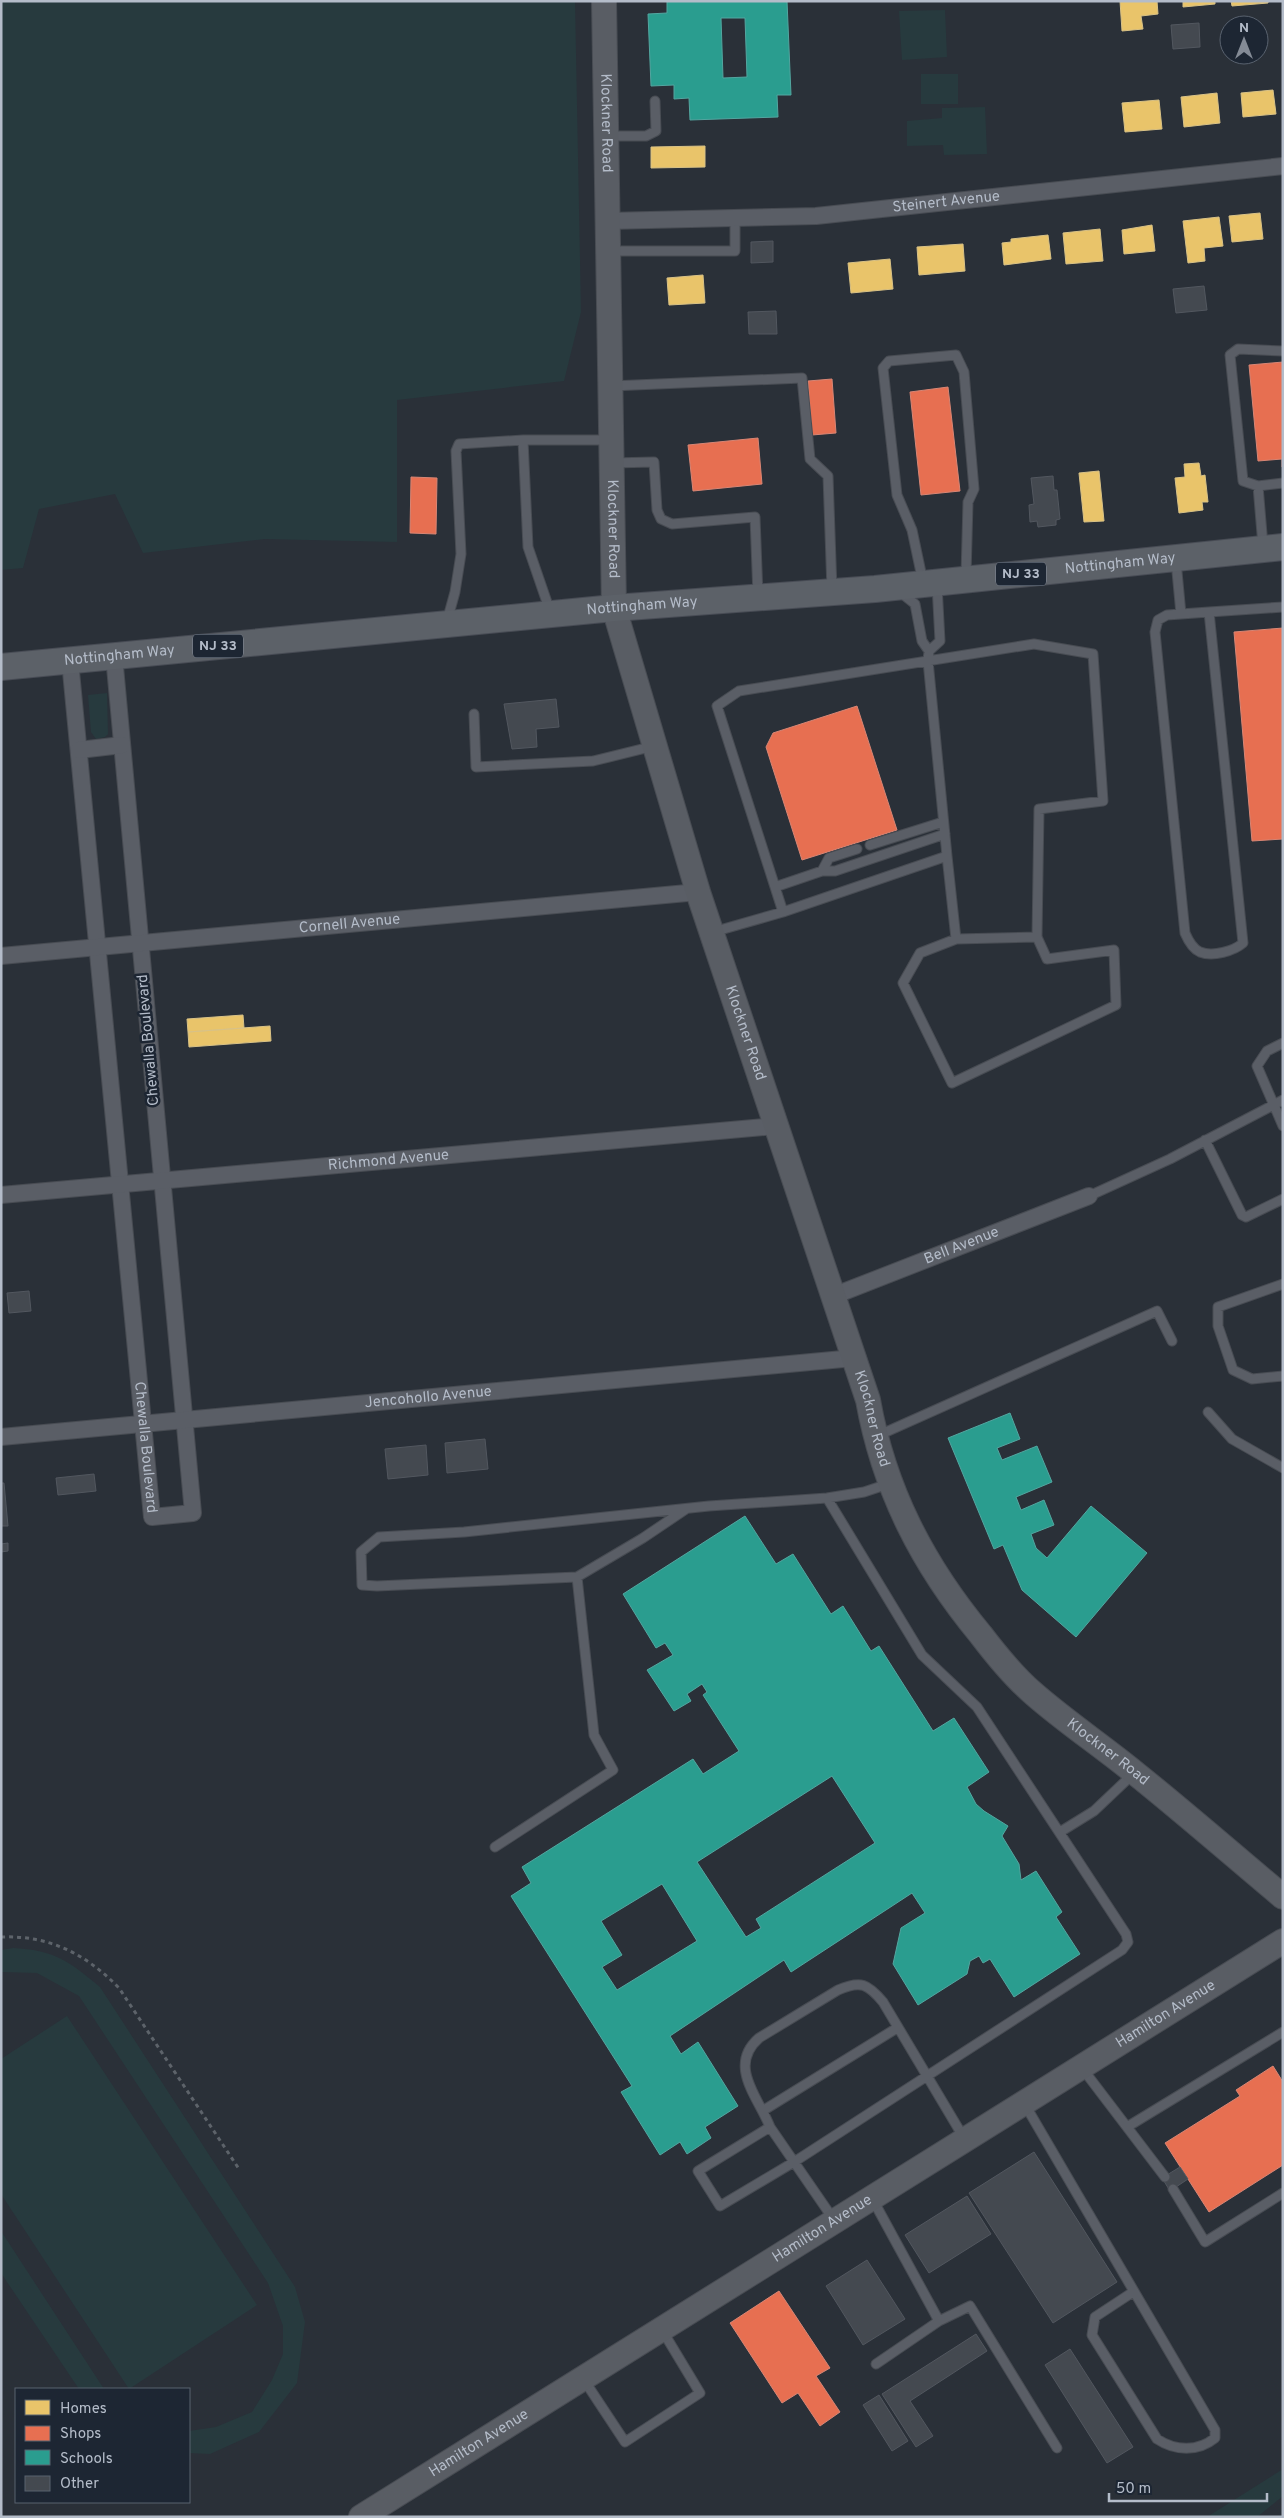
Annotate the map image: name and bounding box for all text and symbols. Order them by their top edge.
north arrow [1219,15,1269,65]
text: N [1239,20,1249,37]
street label: Klockner Road [596,73,616,173]
street label: Steinert Avenue [891,187,1001,217]
street label: Klockner Road [602,479,623,579]
street label: Nottingham Way [1064,549,1177,579]
road number: NJ 33 [996,562,1046,586]
street label: Nottingham Way [586,592,698,620]
road number: NJ 33 [193,634,243,658]
street label: Nottingham Way [63,641,176,670]
street label: Cornell Avenue [298,910,401,938]
street label: Chewalla Boulevard [134,973,164,1107]
street label: Klockner Road [720,983,770,1083]
street label: Richmond Avenue [327,1146,450,1175]
street label: Bell Avenue [921,1223,1002,1269]
street label: Klockner Road [849,1368,894,1469]
street label: Chewalla Boulevard [130,1381,161,1514]
street label: Jencohollo Avenue [364,1382,493,1413]
street label: Klockner Road [1063,1714,1153,1790]
street label: Hamilton Avenue [1112,1976,1219,2052]
street label: Hamilton Avenue [769,2191,876,2267]
legend [15,2388,190,2503]
text: Homes [60,2400,107,2419]
street label: Hamilton Avenue [425,2405,532,2482]
text: Shops [60,2425,101,2444]
text: Schools [60,2450,113,2469]
scale bar [1109,2470,1266,2502]
text: Other [60,2475,99,2494]
text: 50 m [1116,2480,1151,2499]

